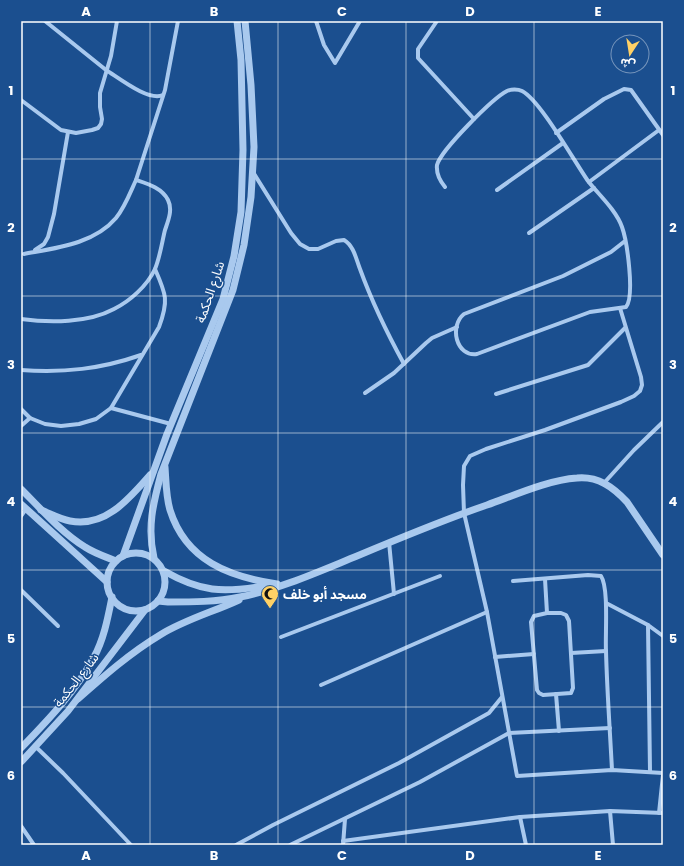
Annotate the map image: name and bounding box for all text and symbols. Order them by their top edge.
text: A [81,2,91,21]
text: B [210,2,219,21]
text: C [337,2,347,21]
text: D [465,2,475,21]
text: E [594,2,602,21]
north arrow [610,34,650,74]
text: ش [619,54,637,73]
text: 1 [9,81,13,100]
text: 1 [671,81,675,100]
text: 2 [7,218,15,237]
text: 2 [669,218,677,237]
street label: شارع الحكمة [191,259,230,326]
text: 3 [7,355,15,374]
text: 3 [669,355,677,374]
text: 4 [7,492,16,511]
text: 4 [669,492,678,511]
mosque icon: مسجد أبو خلف [260,584,280,609]
place label: مسجد أبو خلف [283,585,367,604]
text: 5 [7,629,15,648]
text: 5 [669,629,677,648]
street label: شارع الحكمة [49,649,104,712]
text: 6 [7,766,15,785]
text: 6 [669,766,677,785]
text: A [81,846,91,865]
text: B [210,846,219,865]
text: C [337,846,347,865]
text: D [465,846,475,865]
text: E [594,846,602,865]

